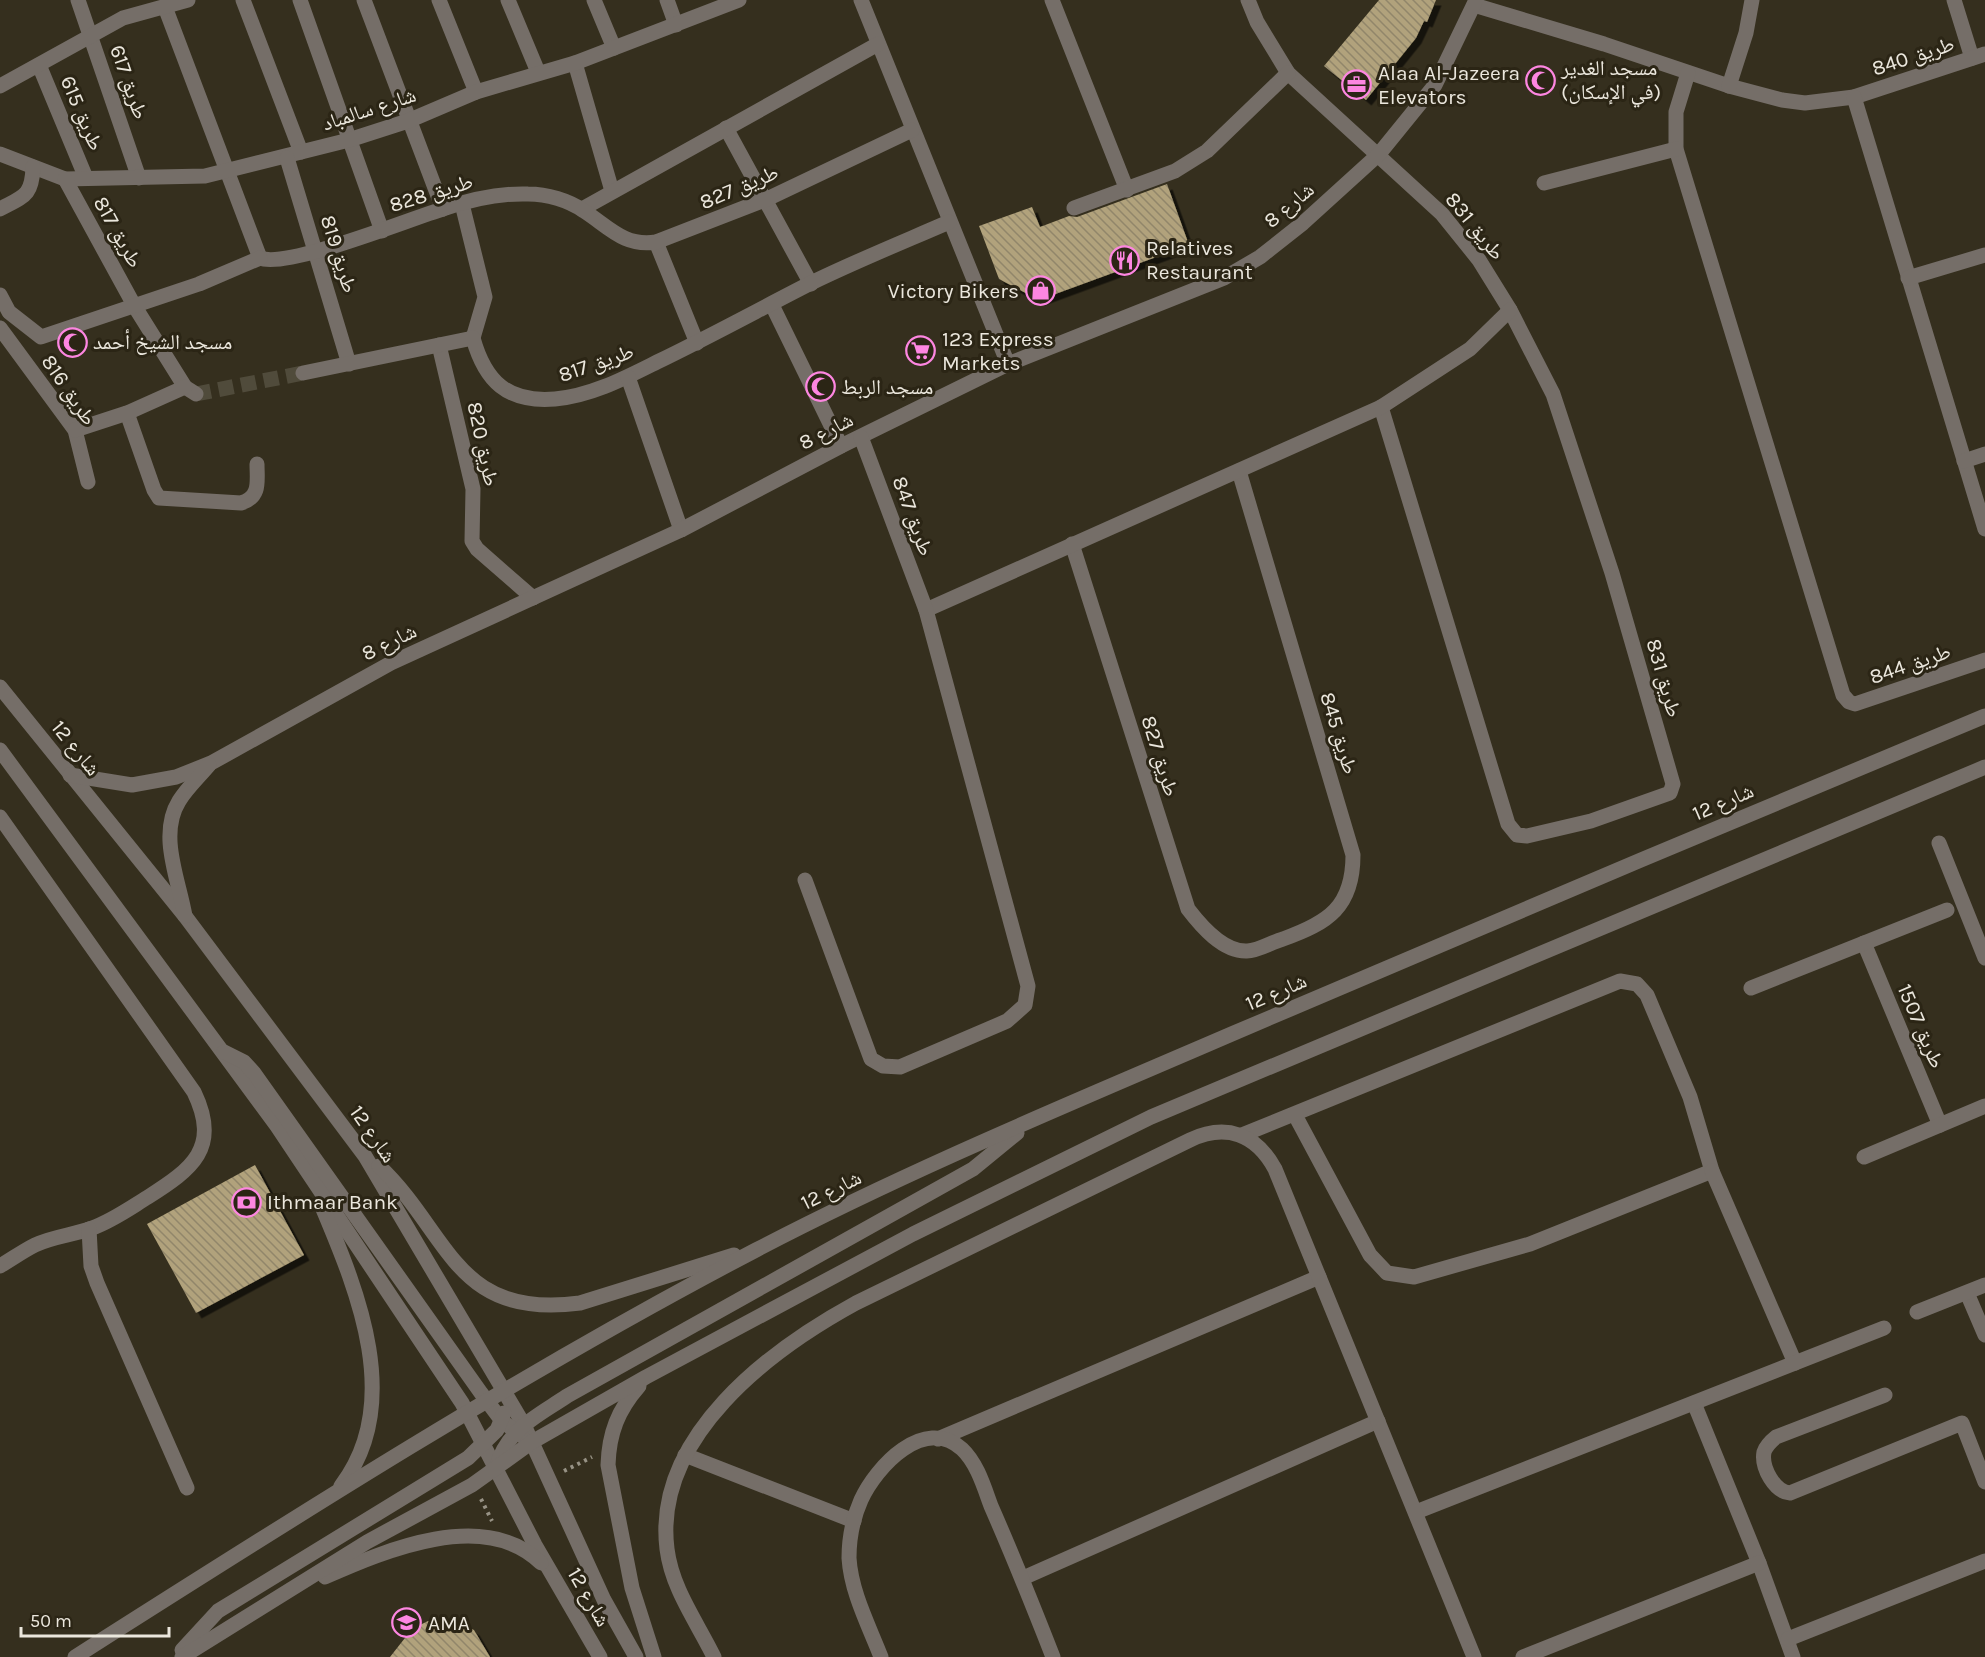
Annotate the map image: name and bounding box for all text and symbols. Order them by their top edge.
street label: طريق 840 [1869,31,1958,82]
street label: طريق 617 [104,42,153,123]
place label: مسجد الغدير (في الإسكان) [1560,56,1661,108]
place label: Alaa Al-Jazeera Elevators [1378,61,1520,109]
mosque icon: مسجد الغدير (في الإسكان) [1524,64,1556,96]
office icon: Alaa Al-Jazeera Elevators [1341,69,1373,101]
street label: طريق 615 [55,72,108,154]
street label: شارع سالمباد [319,83,419,136]
street label: طريق 827 [696,160,782,215]
street label: طريق 828 [386,169,476,218]
street label: شارع 8 [1259,177,1320,234]
street label: طريق 831 [1440,187,1510,265]
street label: طريق 817 [88,192,147,272]
street label: طريق 819 [315,212,362,296]
place label: Relatives Restaurant [1146,236,1253,284]
restaurant icon: Relatives Restaurant [1109,244,1141,276]
shop icon: Victory Bikers [1024,275,1056,307]
place label: Victory Bikers [888,279,1019,303]
mosque icon: مسجد الشيخ أحمد [56,326,88,358]
place label: 123 Express Markets [942,327,1054,375]
place label: مسجد الشيخ أحمد [93,329,232,355]
supermarket icon: 123 Express Markets [905,335,937,367]
street label: طريق 817 [555,339,637,388]
street label: طريق 816 [36,350,101,430]
mosque icon: مسجد الربط [804,371,836,403]
place label: مسجد الربط [841,375,933,399]
street label: طريق 820 [461,400,504,489]
street label: شارع 8 [795,407,858,456]
street label: طريق 847 [887,473,938,559]
street label: شارع 8 [358,619,421,666]
street label: طريق 831 [1640,636,1687,720]
street label: طريق 844 [1866,639,1954,690]
street label: طريق 845 [1314,689,1363,777]
street label: طريق 827 [1135,713,1184,799]
street label: شارع 12 [46,716,105,781]
street label: شارع 12 [1689,778,1758,826]
street label: شارع 12 [1242,968,1311,1016]
street label: طريق 1507 [1892,980,1949,1072]
street label: شارع 12 [344,1101,401,1168]
street label: شارع 12 [797,1165,865,1216]
bank icon: Ithmaar Bank [230,1186,262,1218]
place label: Ithmaar Bank [267,1190,398,1214]
street label: شارع 12 [562,1563,615,1631]
scale bar [21,1600,170,1638]
school or university icon: AMA [391,1607,423,1639]
text: 50 m [30,1610,72,1632]
place label: AMA [428,1611,470,1635]

